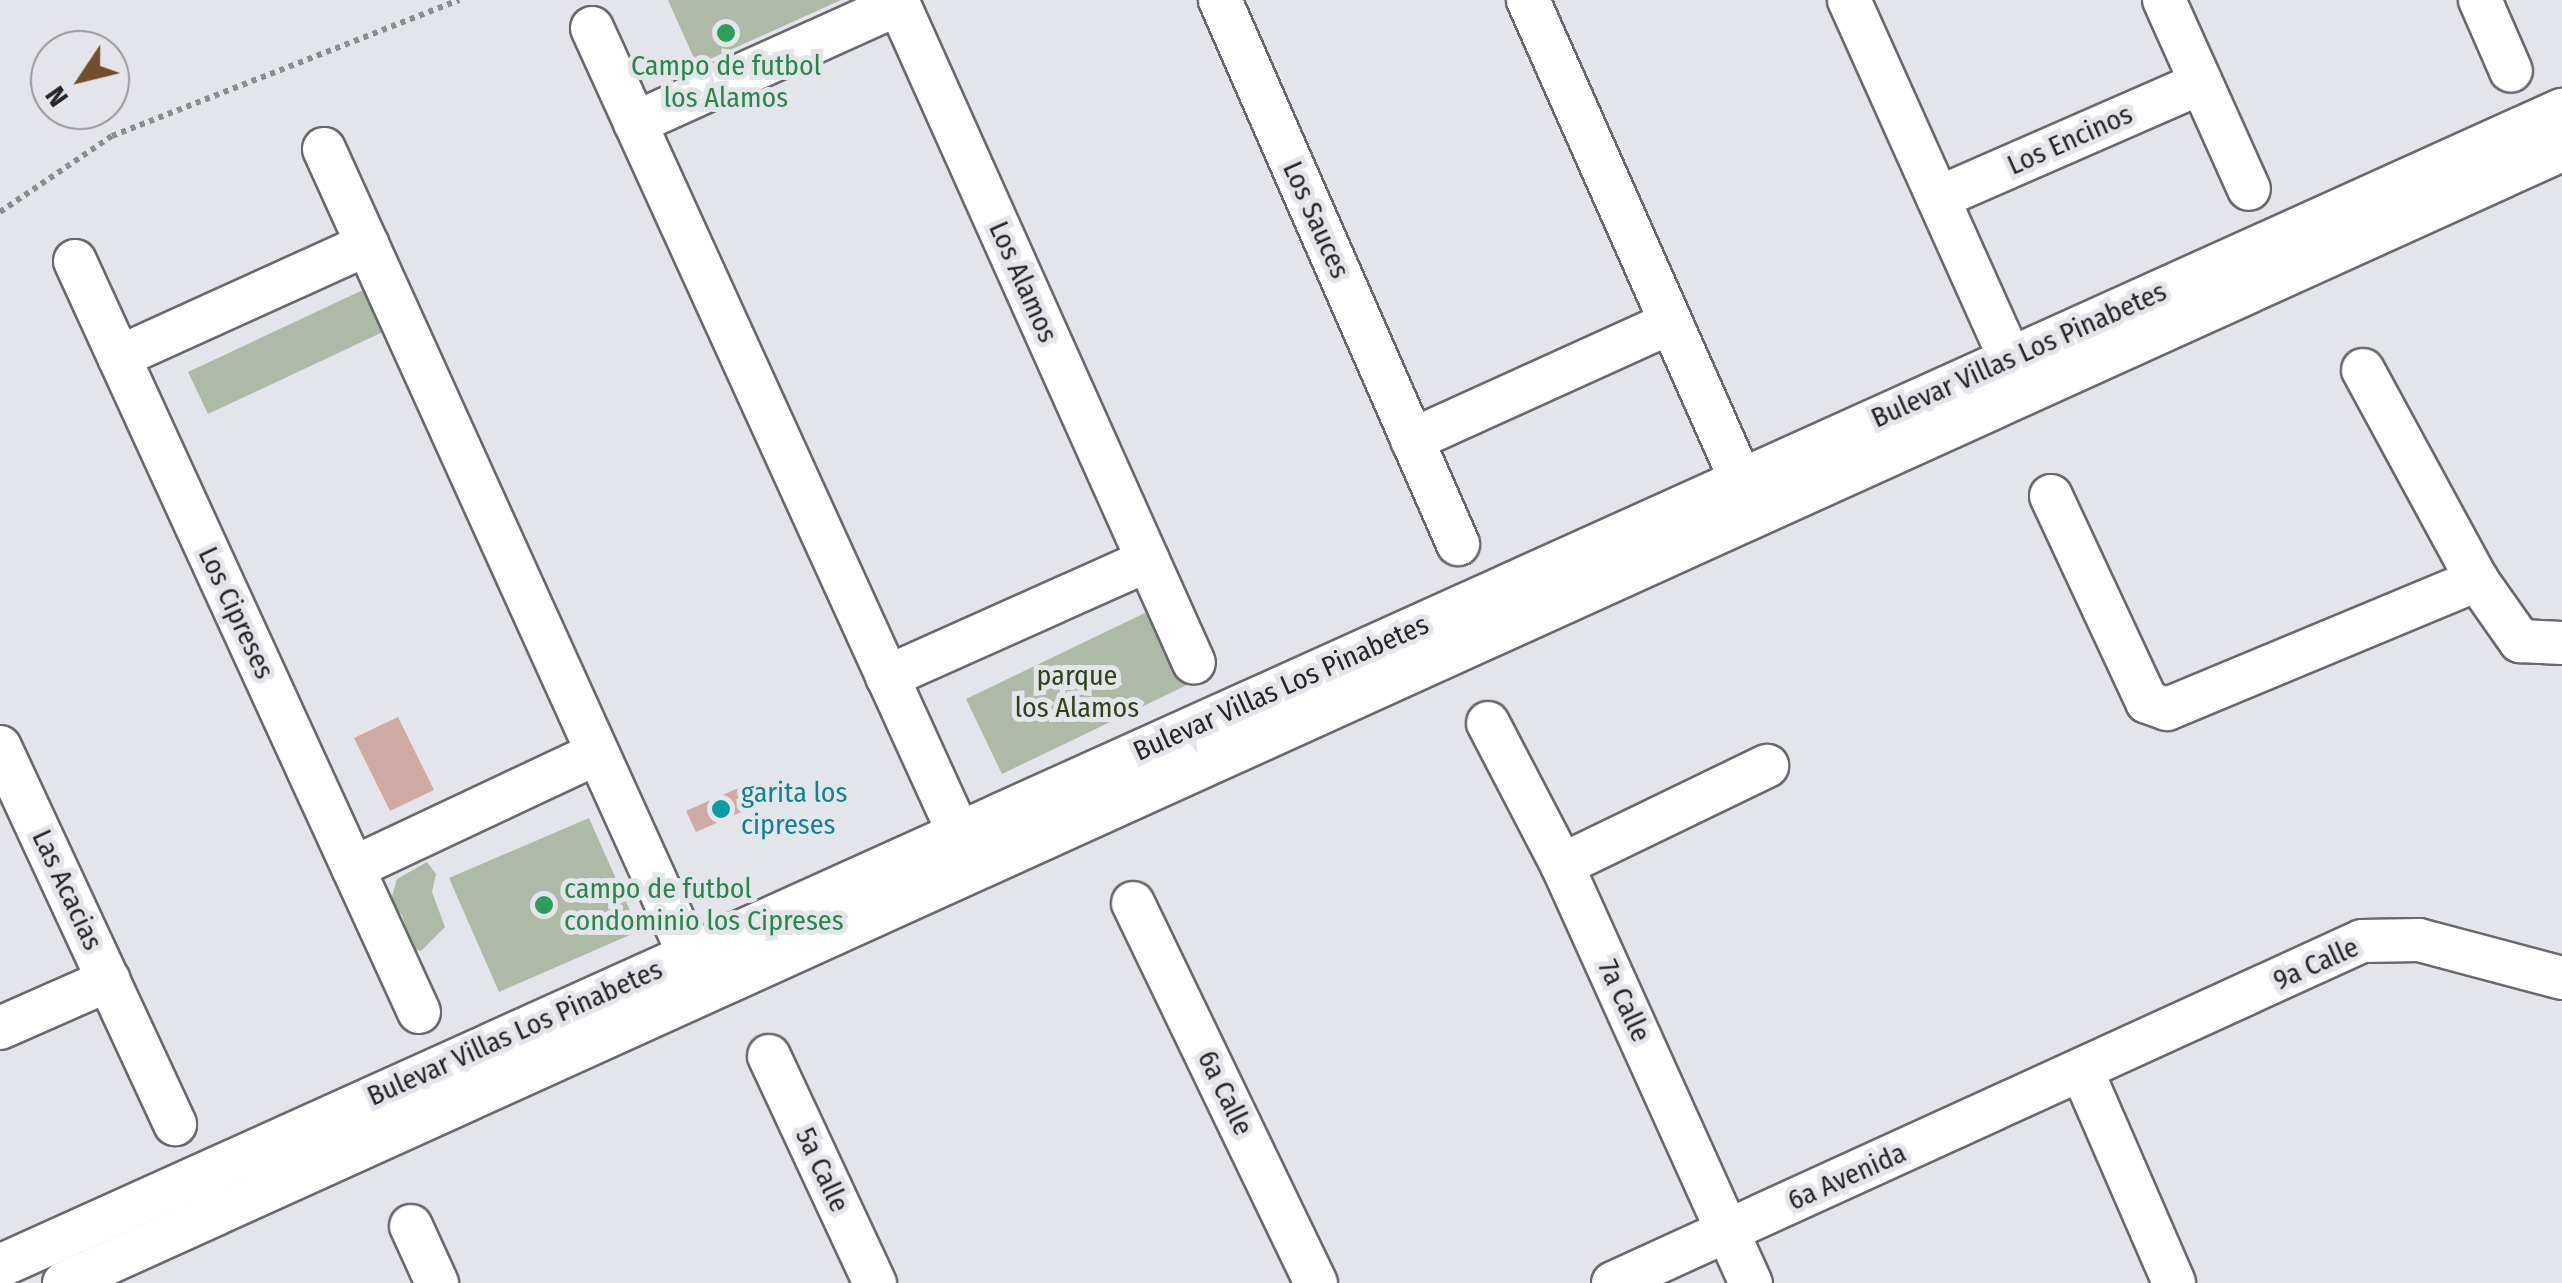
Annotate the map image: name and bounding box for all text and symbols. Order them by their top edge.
marker: Campo de futbol los Alamos [715,22,737,44]
north arrow [30,30,130,130]
place label: Campo de futbol los Alamos [631,49,821,115]
text: N [38,80,75,113]
street label: Los Encinos [2002,98,2138,182]
street label: Los Sauces [1275,156,1357,284]
street label: Los Alamos [981,216,1065,348]
street label: Bulevar Villas Los Pinabetes [1866,275,2172,435]
street label: Los Cipreses [191,542,281,684]
street label: Bulevar Villas Los Pinabetes [1128,608,1434,768]
park label: parque los Alamos [1015,659,1139,725]
place label: garita los cipreses [741,776,847,842]
marker: garita los cipreses [710,798,732,820]
street label: Las Acacias [25,824,109,956]
place label: campo de futbol condominio los Cipreses [564,872,844,938]
marker: campo de futbol condominio los Cipreses [533,894,555,916]
street label: 9a Calle [2268,930,2364,998]
street label: Bulevar Villas Los Pinabetes [362,953,668,1113]
street label: 7a Calle [1590,955,1658,1047]
street label: 6a Calle [1190,1045,1260,1141]
street label: 5a Calle [788,1123,856,1217]
street label: 6a Avenida [1783,1136,1911,1218]

